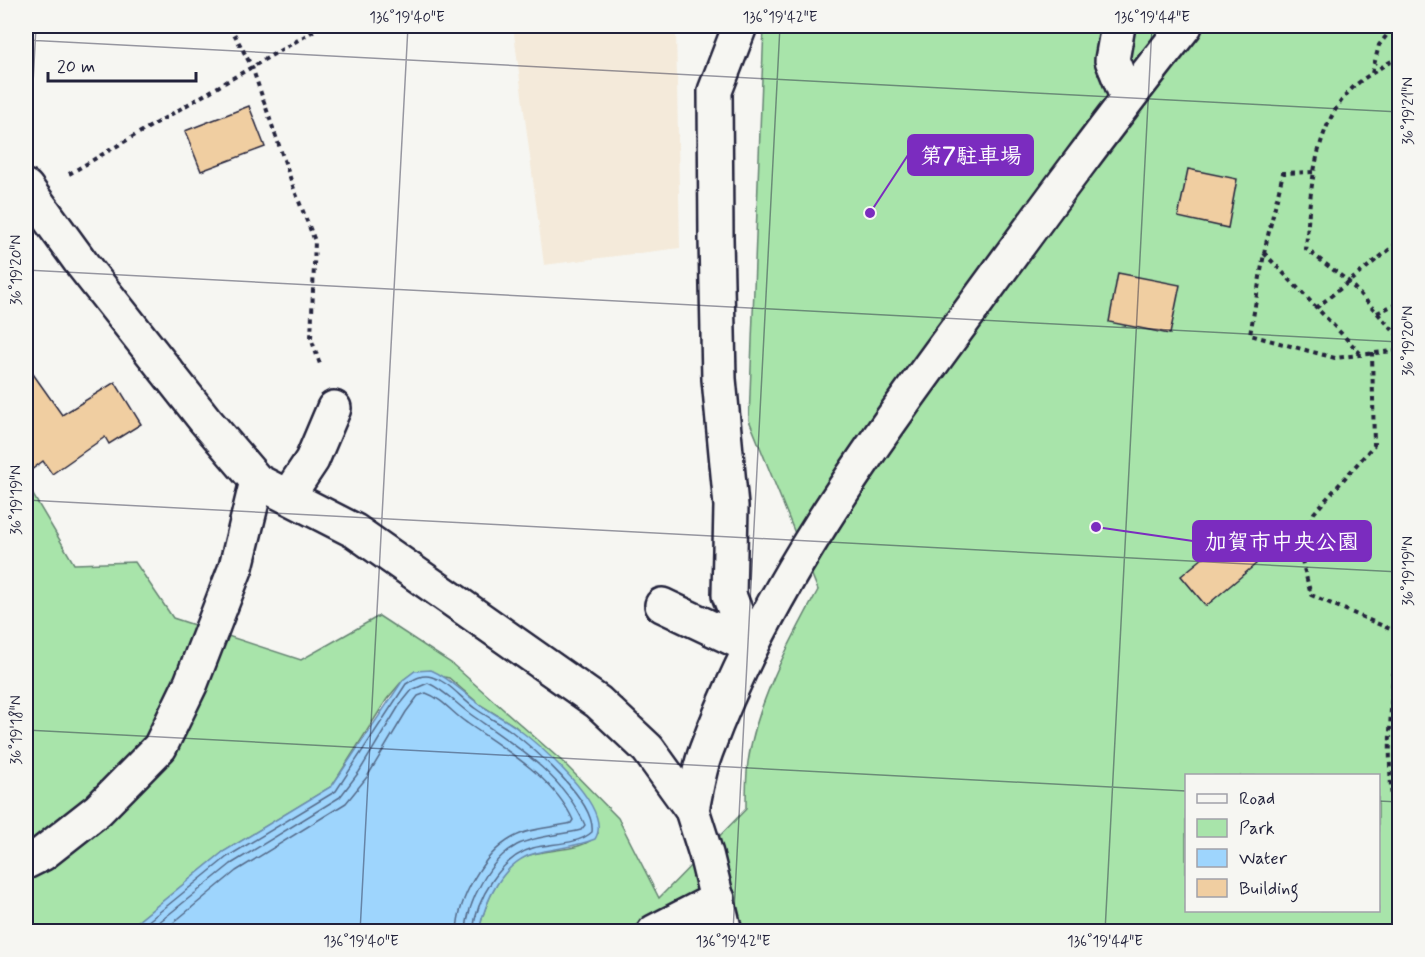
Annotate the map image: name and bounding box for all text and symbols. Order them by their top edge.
text: 136°19'40"E [369,8,445,28]
text: 136°19'42"E [743,8,818,28]
text: 136°19'44"E [1114,8,1190,28]
scale bar [48,45,196,83]
text: 20 m [57,55,95,79]
text: 36°19'21"N [1399,77,1419,145]
callout: 第7駐車場 [908,135,1033,175]
text: 第7駐車場 [920,143,1022,171]
text: 36°19'20"N [7,235,27,305]
text: 36°19'20"N [1399,306,1419,376]
text: 36°19'19"N [7,465,27,535]
callout: 加賀市中央公園 [1193,521,1371,561]
text: 加賀市中央公園 [1205,529,1359,557]
text: 36°19'19"N [1399,536,1419,606]
text: 36°19'18"N [7,695,27,765]
legend [1185,774,1380,912]
text: Road [1239,787,1275,811]
text: Park [1239,817,1275,841]
text: Water [1239,847,1288,871]
text: Building [1239,877,1299,903]
text: 136°19'40"E [323,932,399,952]
text: 136°19'42"E [696,932,771,952]
text: 136°19'44"E [1067,932,1143,952]

